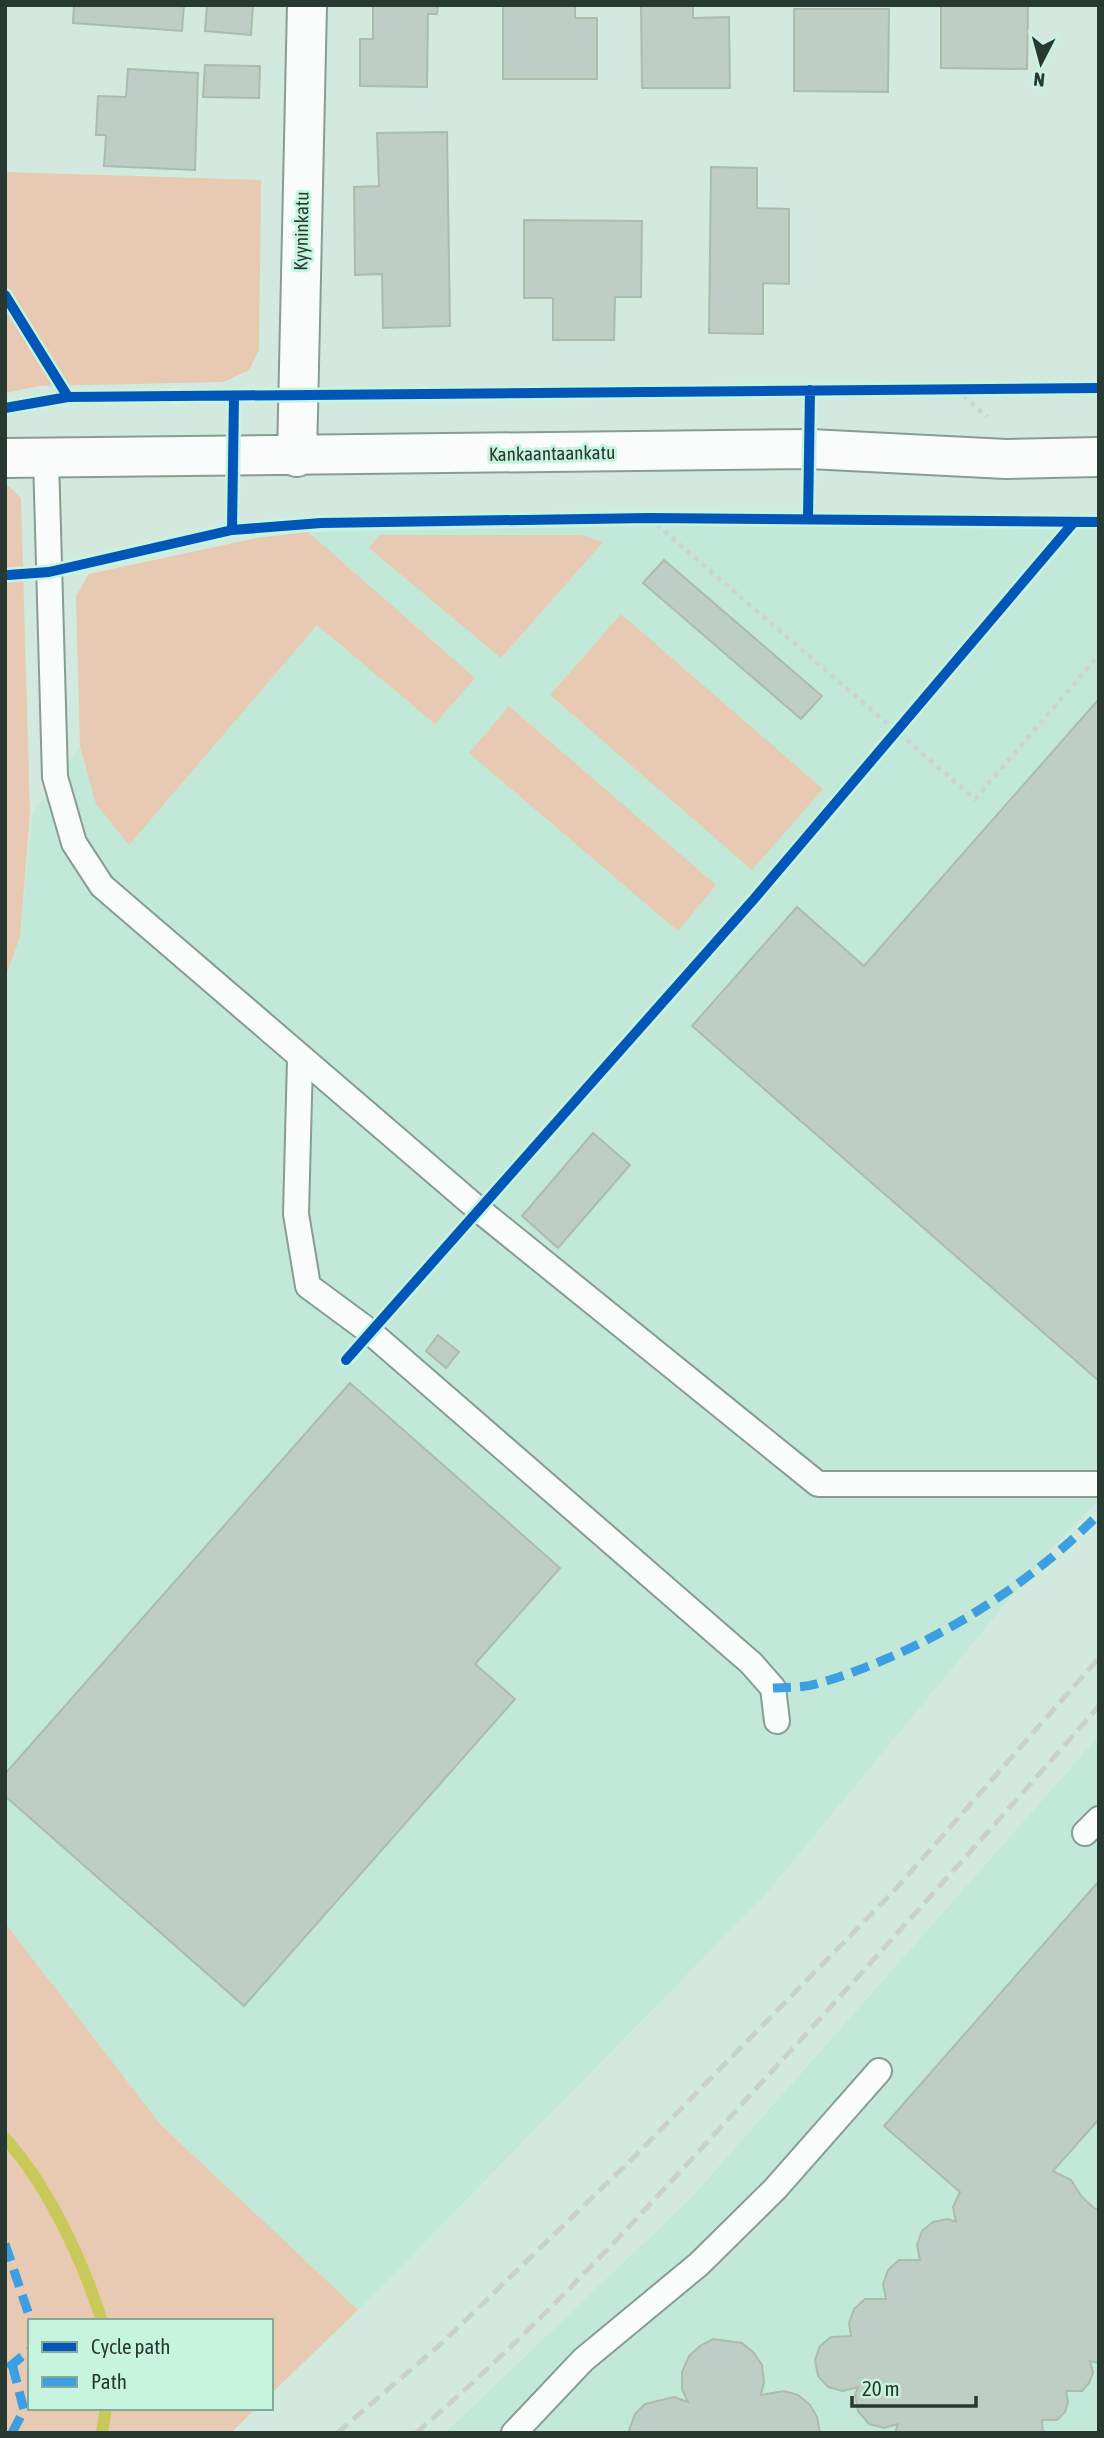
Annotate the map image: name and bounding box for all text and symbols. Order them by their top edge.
north arrow [1006,28,1076,98]
text: N [1032,68,1046,91]
street label: Kyyninkatu [289,191,313,271]
street label: Kankaantaankatu [489,441,615,465]
legend [28,2319,273,2410]
text: Cycle path [91,2334,170,2358]
scale bar [852,2364,976,2408]
text: Path [91,2369,127,2393]
text: 20 m [862,2376,900,2400]

